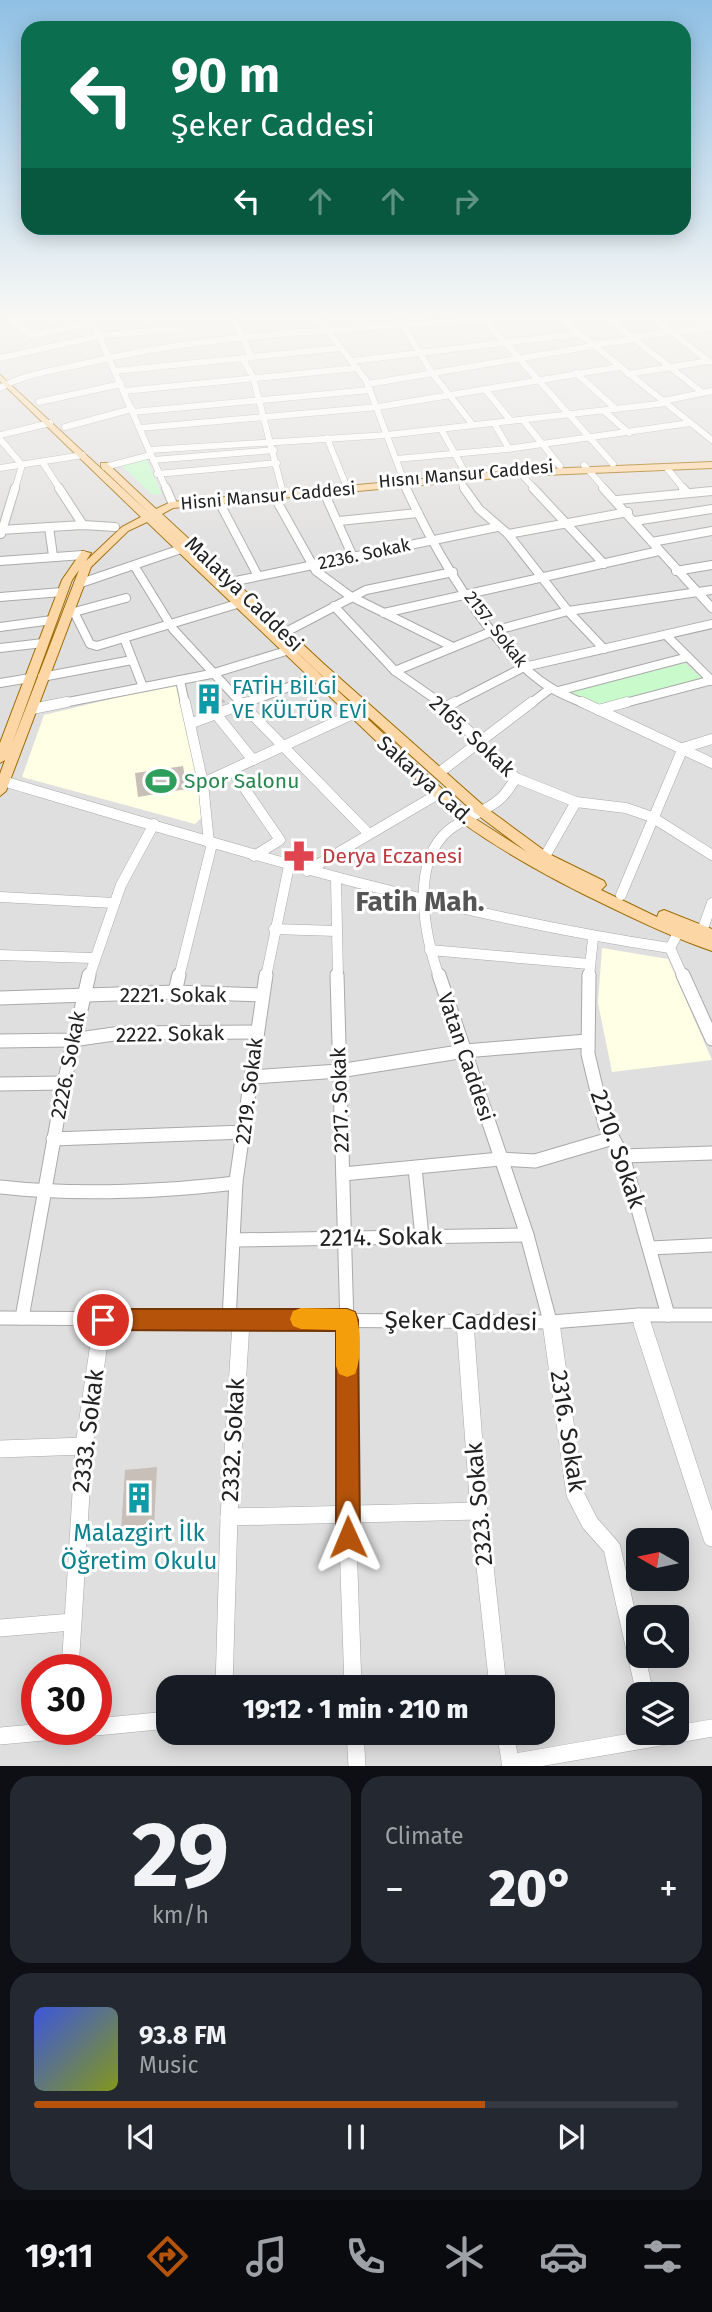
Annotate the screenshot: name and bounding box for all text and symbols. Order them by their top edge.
text: 90 m [171,46,280,105]
icon: left [56,49,147,140]
text: Şeker Caddesi [171,106,375,144]
icon: left [228,182,266,220]
icon: ahead [301,182,339,220]
icon: ahead [374,182,412,220]
icon: right [447,182,485,220]
street label: Hısnı Mansur Caddesi [378,455,554,493]
street label: Hisni Mansur Caddesi [180,477,356,515]
street label: Malatya Caddesi [179,531,309,657]
street label: 2236. Sokak [316,533,413,574]
street label: 2157. Sokak [460,587,533,672]
place label: FATİH BİLGİ VE KÜLTÜR EVİ [232,674,367,724]
building icon: FATİH BİLGİ VE KÜLTÜR EVİ [192,682,226,716]
street label: 2165. Sokak [424,690,520,782]
street label: Sakarya Cad. [372,730,478,830]
sports icon: Spor Salonu [144,764,178,798]
place label: Spor Salonu [184,768,299,794]
pharmacy icon: Derya Eczanesi [282,839,316,873]
place label: Derya Eczanesi [322,843,463,869]
district label: Fatih Mah. [355,885,485,918]
street label: 2221. Sokak [120,982,227,1008]
street label: Vatan Caddesi [432,989,500,1125]
street label: 2226. Sokak [45,1009,91,1121]
street label: 2222. Sokak [116,1020,225,1048]
street label: 2219. Sokak [230,1036,268,1146]
street label: 2217. Sokak [325,1047,355,1153]
street label: 2210. Sokak [585,1086,652,1213]
street label: 2214. Sokak [319,1222,443,1252]
pin [73,1290,133,1350]
icon: arrive [84,1301,122,1339]
street label: Şeker Caddesi [384,1306,538,1336]
street label: 2333. Sokak [67,1367,110,1494]
street label: 2316. Sokak [545,1368,592,1495]
street label: 2332. Sokak [216,1377,250,1503]
street label: 2323. Sokak [460,1440,498,1567]
building icon: Malazgirt İlk Öğretim Okulu [122,1481,156,1515]
position arrow [311,1500,385,1574]
place label: Malazgirt İlk Öğretim Okulu [61,1519,217,1575]
north arrow [626,1528,690,1591]
map controls [626,1528,689,1745]
button: search [626,1605,689,1668]
speed limit sign: 30 [21,1654,112,1745]
button: layers [626,1682,689,1745]
text: 19:12 · 1 min · 210 m [243,1694,468,1725]
text: 29 [132,1801,229,1910]
text: Climate [385,1822,464,1850]
text: 20° [489,1857,574,1920]
text: − [385,1866,404,1912]
text: + [659,1866,678,1912]
text: km/h [152,1901,209,1929]
text: 93.8 FM [139,2020,227,2051]
text: Music [139,2051,199,2079]
icon: previous [122,2118,160,2156]
icon: pause [337,2118,375,2156]
icon: next [552,2118,590,2156]
icon: directions [143,2232,192,2281]
icon: music [242,2232,291,2281]
icon: phone [341,2232,390,2281]
icon: climate [440,2232,489,2281]
icon: car [539,2232,588,2281]
icon: filters [638,2232,687,2281]
text: 19:11 [25,2237,93,2275]

